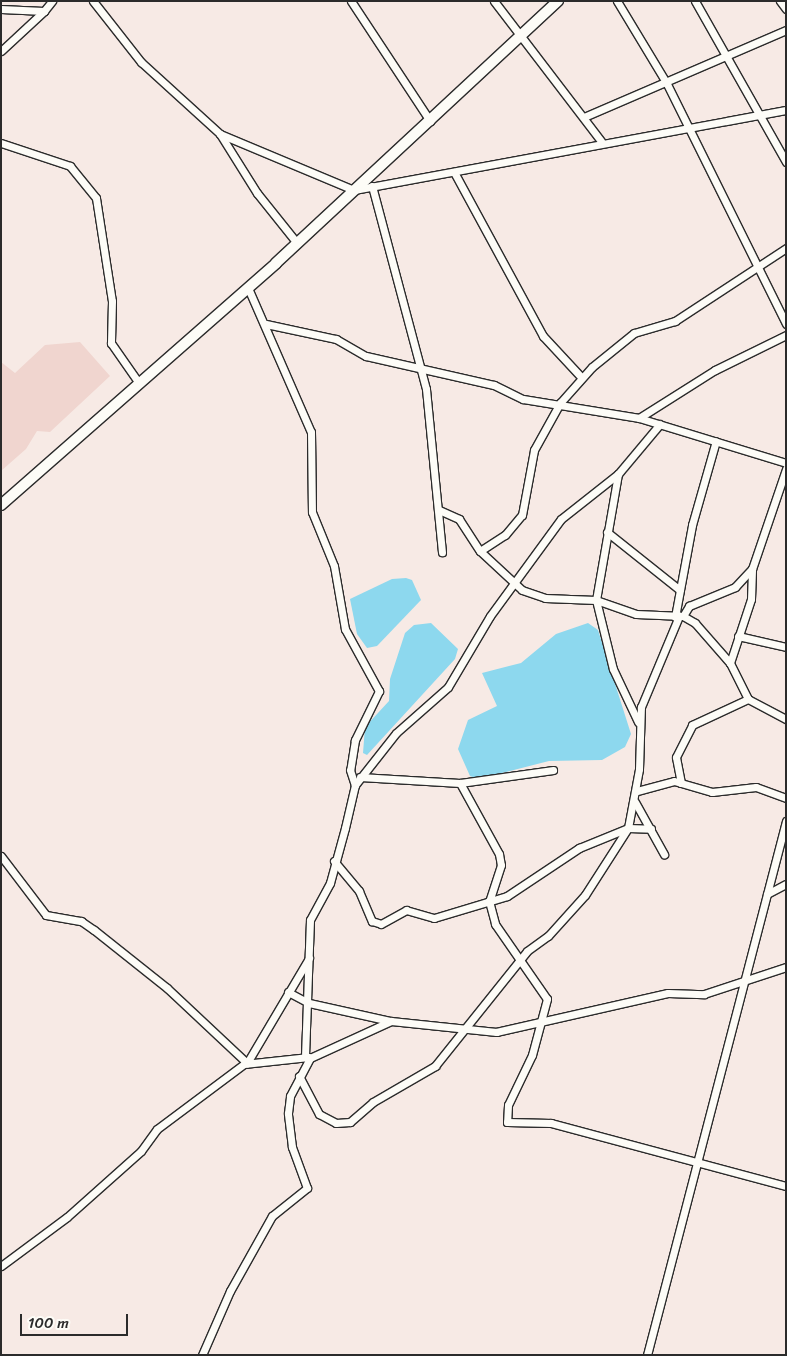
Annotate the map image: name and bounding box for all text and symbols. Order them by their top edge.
scale bar [22,1304,130,1336]
text: 100 m [28,1310,69,1336]

